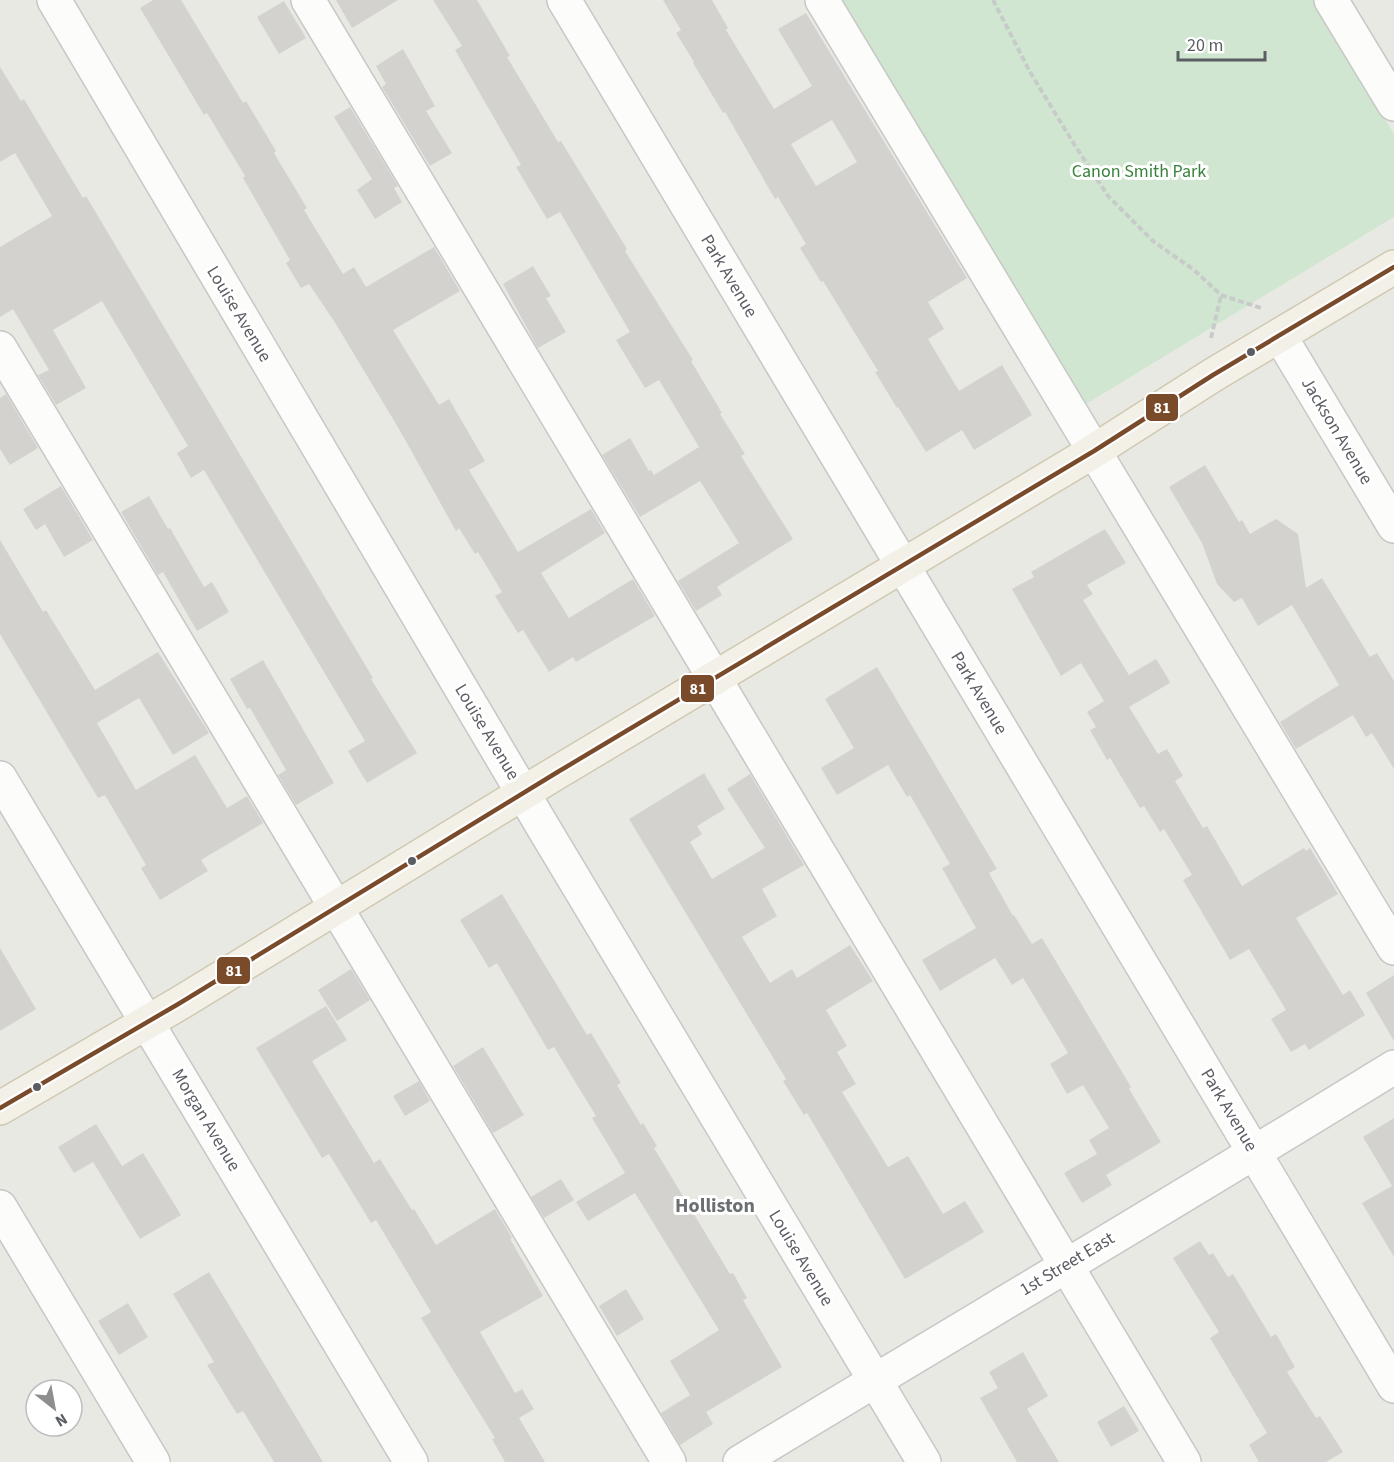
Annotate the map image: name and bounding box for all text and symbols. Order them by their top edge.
scale bar [1178,24,1265,62]
text: 20 m [1187,33,1223,58]
park label: Canon Smith Park [1072,159,1206,184]
street label: Park Avenue [694,230,764,322]
street label: Louise Avenue [200,261,278,367]
unlabelled marker [1245,346,1257,358]
street label: Jackson Avenue [1295,373,1379,489]
line badge: 81 [1145,393,1179,422]
text: 81 [1154,397,1170,419]
street label: Park Avenue [944,647,1014,739]
line badge: 81 [680,674,715,703]
text: 81 [690,678,706,700]
street label: Louise Avenue [448,679,526,785]
unlabelled marker [406,855,418,867]
line badge: 81 [216,956,251,985]
text: 81 [226,960,242,982]
street label: Morgan Avenue [165,1064,247,1176]
street label: Park Avenue [1194,1064,1264,1156]
unlabelled marker [31,1081,43,1093]
district label: Holliston [675,1192,755,1220]
street label: Louise Avenue [762,1205,840,1311]
street label: 1st Street East [1015,1226,1119,1302]
north arrow [24,1378,84,1438]
text: N [51,1408,71,1432]

